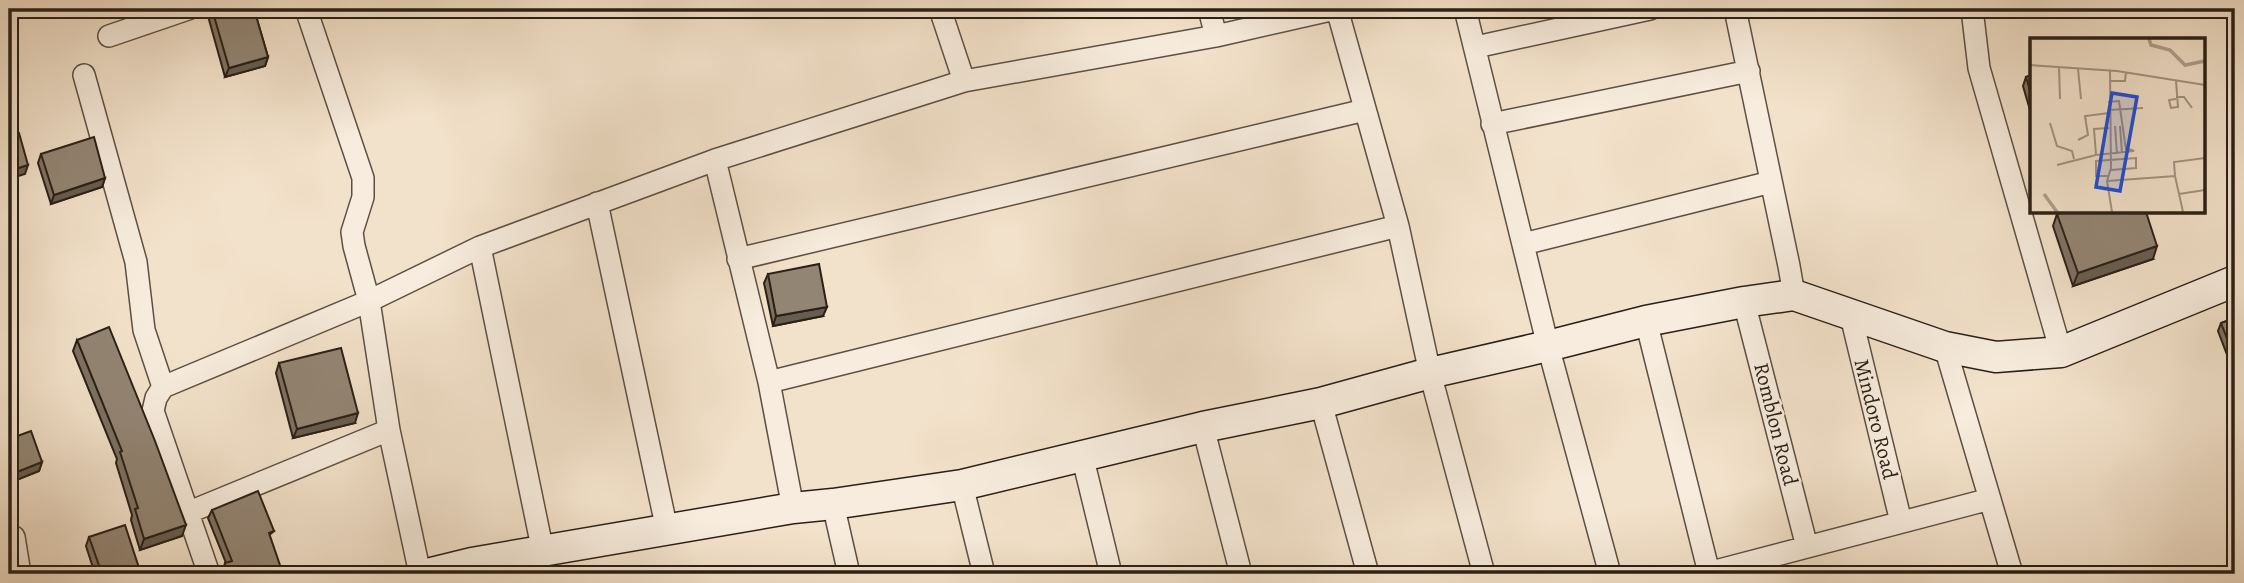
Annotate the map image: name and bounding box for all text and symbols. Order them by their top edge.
inset map [2030,38,2206,214]
street label: Mindoro Road [1848,356,1905,483]
street label: Romblon Road [1747,360,1805,489]

